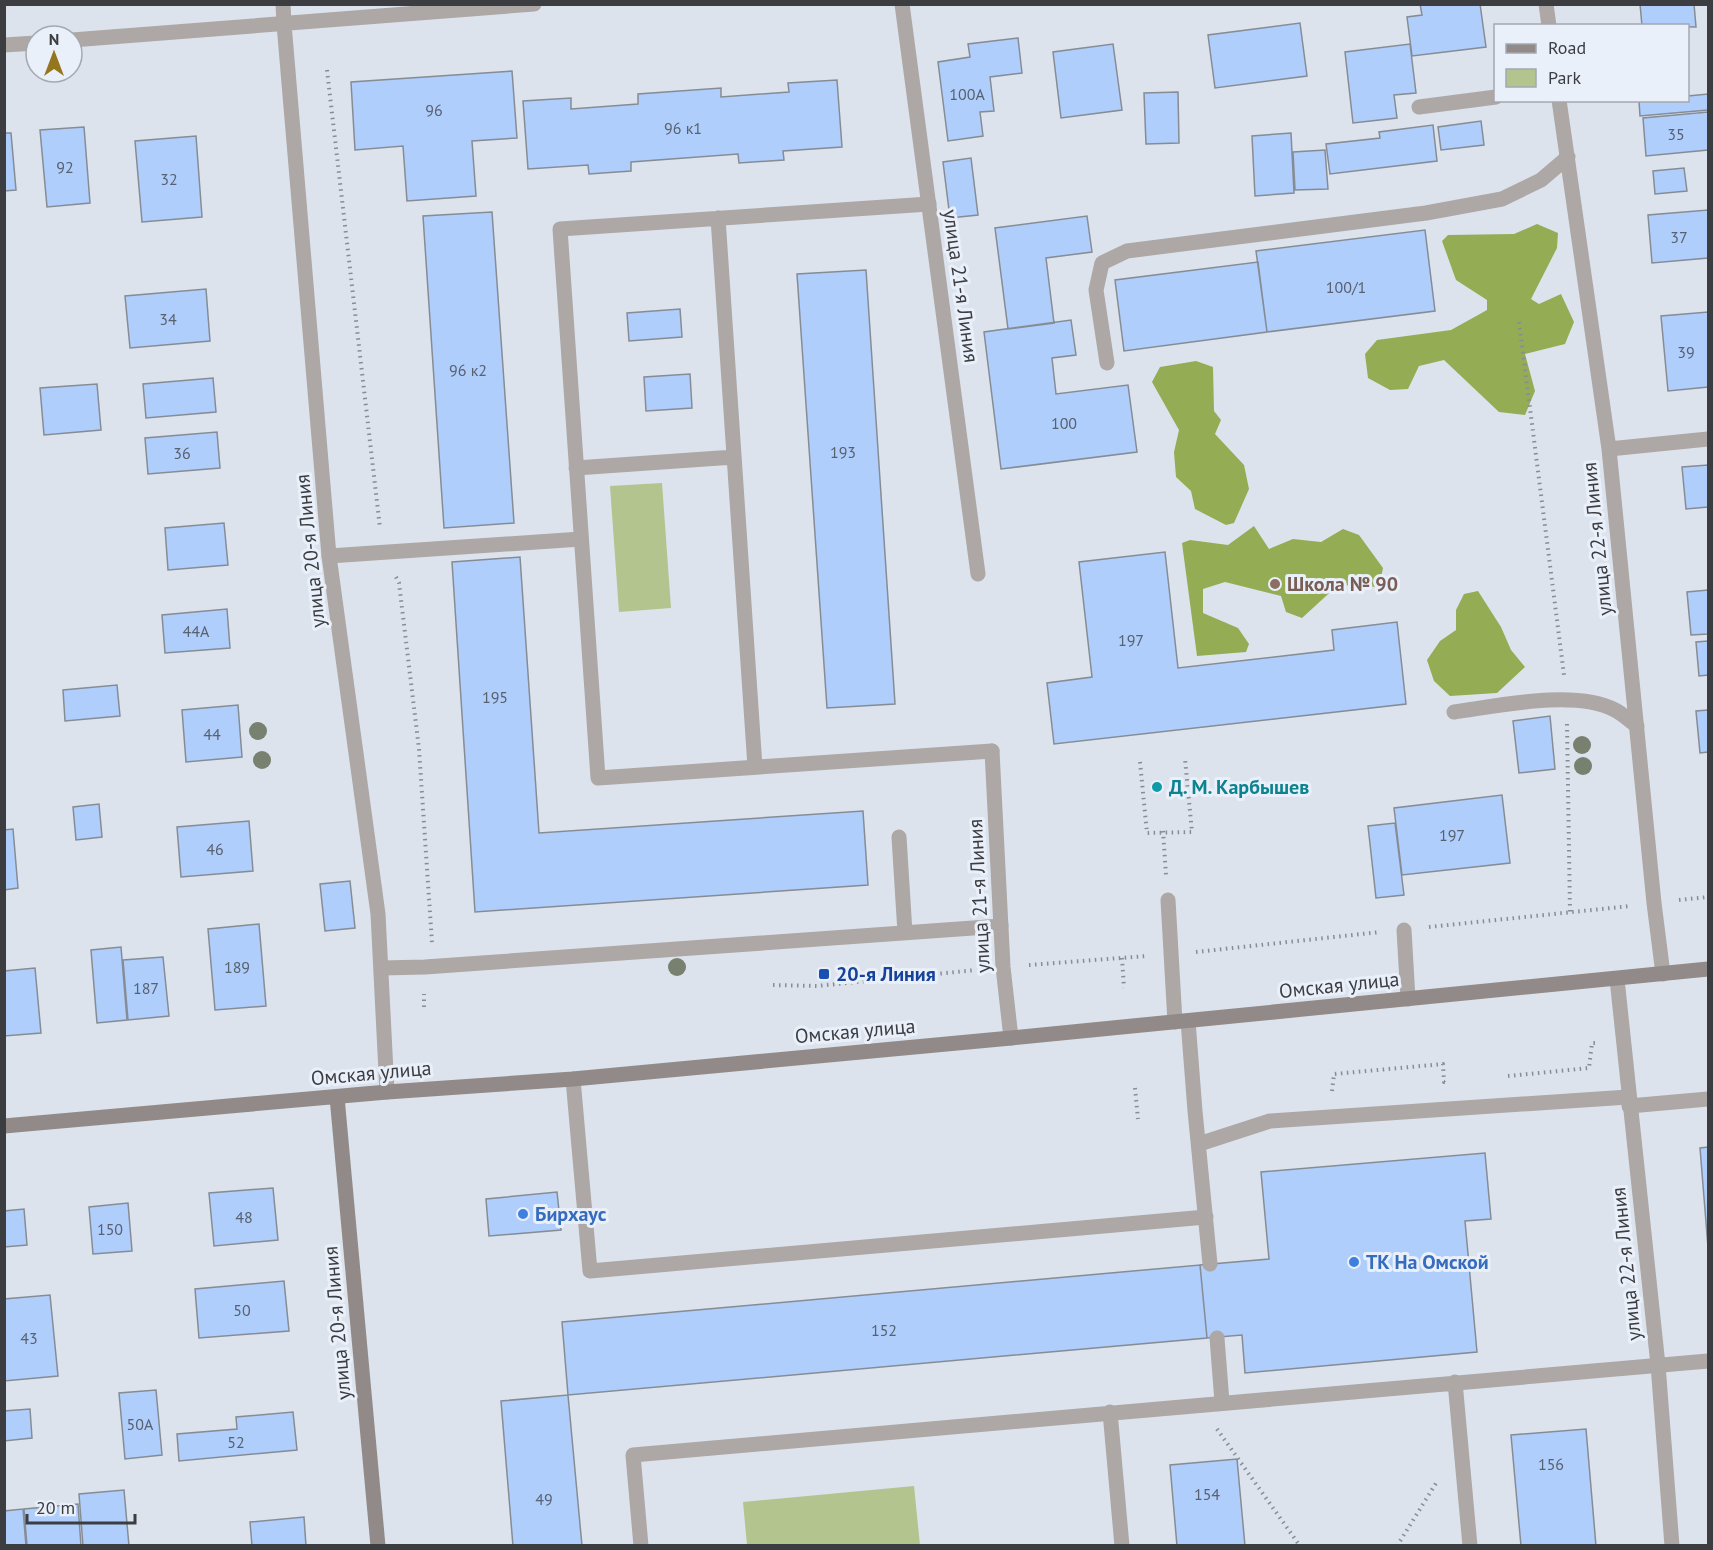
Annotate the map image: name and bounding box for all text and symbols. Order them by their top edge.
north arrow [24,24,84,84]
legend [1494,24,1689,102]
text: N [49,29,59,49]
text: Road [1548,36,1586,59]
text: Park [1548,66,1581,89]
house number: 100А [949,84,985,104]
house number: 96 [425,100,443,120]
house number: 96 к1 [664,118,702,138]
house number: 35 [1667,124,1685,144]
house number: 92 [56,157,74,177]
house number: 32 [160,169,178,189]
street label: улица 21-я Линия [937,208,985,364]
house number: 37 [1670,227,1688,247]
house number: 100/1 [1326,277,1366,297]
house number: 34 [159,309,177,329]
house number: 39 [1677,342,1695,362]
house number: 96 к2 [449,360,487,380]
house number: 100 [1051,413,1077,433]
house number: 193 [830,442,856,462]
house number: 36 [173,443,191,463]
street label: улица 22-я Линия [1576,461,1618,617]
street label: улица 20-я Линия [289,473,331,629]
place label: Школа № 90 [1287,571,1398,597]
marker: Школа № 90 [1268,577,1282,591]
house number: 44А [183,621,210,641]
house number: 197 [1118,630,1144,650]
house number: 195 [482,687,508,707]
house number: 44 [203,724,221,744]
place label: Д. М. Карбышев [1169,774,1309,800]
marker: Д. М. Карбышев [1150,780,1164,794]
street label: улица 21-я Линия [962,818,996,974]
house number: 197 [1439,825,1465,845]
house number: 46 [206,839,224,859]
house number: 189 [224,957,250,977]
place label: 20-я Линия [836,961,936,987]
street label: Омская улица [1278,966,1400,1004]
marker: 20-я Линия [817,967,831,981]
house number: 187 [133,978,159,998]
street label: Омская улица [794,1013,916,1049]
street label: Омская улица [310,1055,432,1091]
street label: улица 22-я Линия [1605,1186,1647,1342]
place label: Бирхаус [535,1201,607,1227]
house number: 48 [235,1207,253,1227]
marker: Бирхаус [516,1207,530,1221]
house number: 150 [97,1219,123,1239]
street label: улица 20-я Линия [317,1245,357,1401]
place label: ТК На Омской [1366,1249,1489,1275]
marker: ТК На Омской [1347,1255,1361,1269]
house number: 50 [233,1300,251,1320]
house number: 152 [871,1320,897,1340]
house number: 43 [20,1328,38,1348]
house number: 50А [127,1414,154,1434]
house number: 52 [227,1432,245,1452]
house number: 156 [1538,1454,1564,1474]
house number: 154 [1194,1484,1220,1504]
scale bar [27,1487,135,1525]
house number: 49 [535,1489,553,1509]
text: 20 m [36,1496,75,1519]

